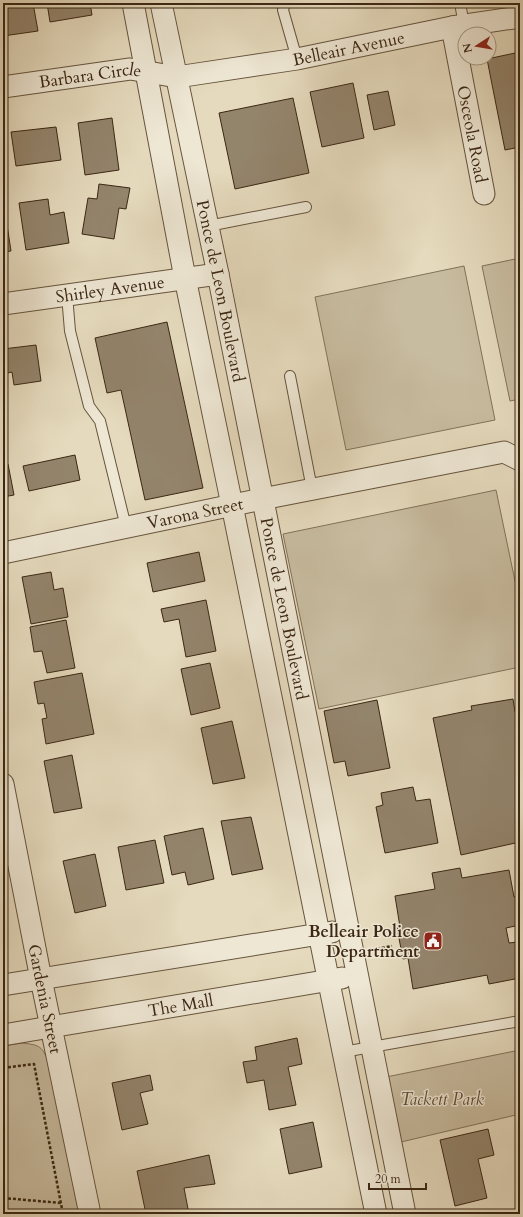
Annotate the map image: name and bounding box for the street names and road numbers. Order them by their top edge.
street label: Belleair Avenue [291,26,407,72]
street label: Barbara Circle [37,58,143,94]
street label: Osceola Road [451,83,493,185]
street label: Ponce de Leon Boulevard [191,198,250,384]
street label: Shirley Avenue [54,271,166,309]
street label: Varona Street [145,492,246,535]
street label: Ponce de Leon Boulevard [255,516,313,702]
street label: Gardenia Street [22,942,67,1056]
street label: The Mall [146,989,216,1022]

